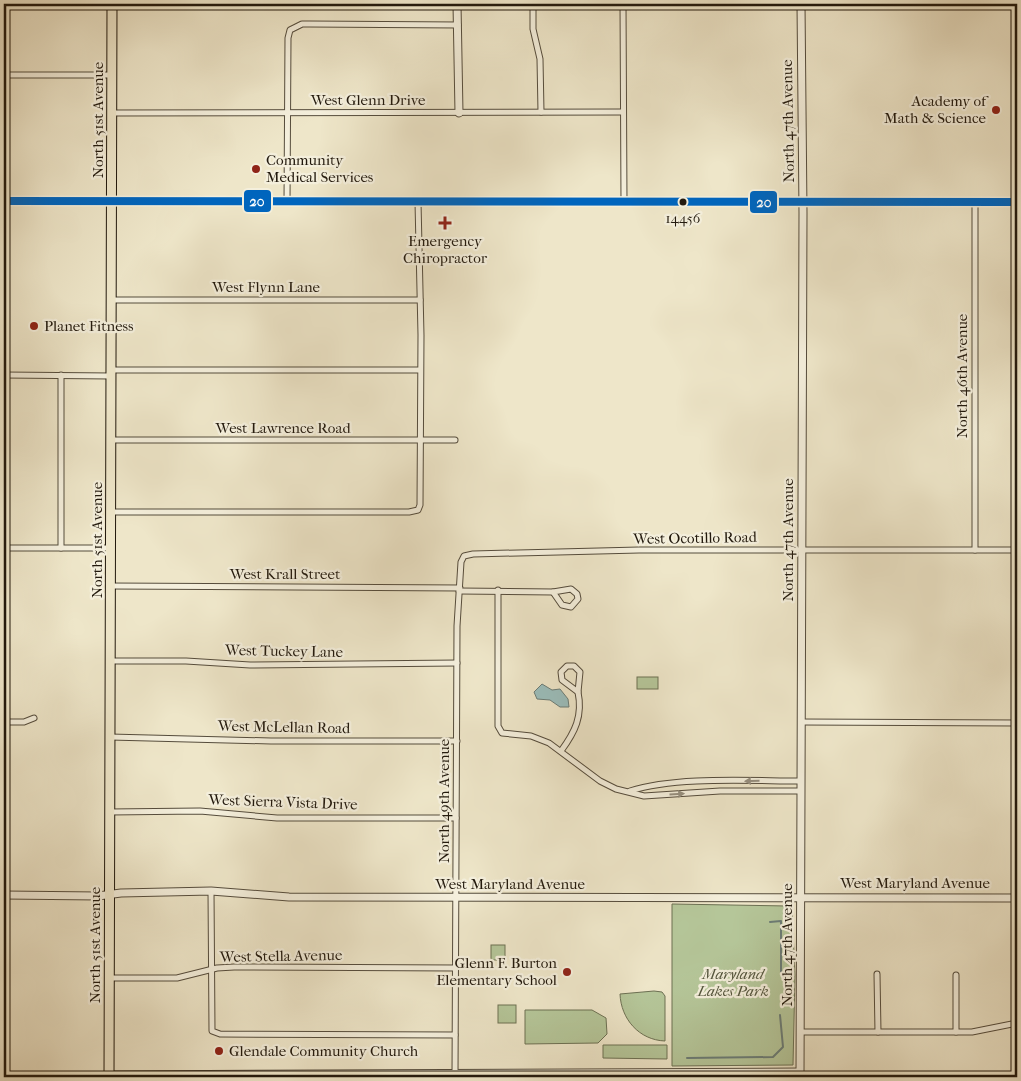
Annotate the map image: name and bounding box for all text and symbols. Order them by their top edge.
street label: North 47th Avenue [778,59,798,183]
street label: North 51st Avenue [89,61,107,178]
street label: West Glenn Drive [310,91,426,109]
place label: Academy of Math & Science [884,92,989,127]
marker: Academy of Math & Science [990,104,1002,116]
place label: Community Medical Services [266,151,374,186]
marker: Community Medical Services [250,163,262,175]
line badge: 20 [243,189,272,213]
line badge: 20 [749,190,778,214]
text: 20 [250,193,265,210]
text: 20 [757,194,772,211]
marker: 14456 [678,197,688,207]
place label: 14456 [666,210,701,227]
marker: Emergency Chiropractor [438,216,452,230]
place label: Emergency Chiropractor [403,232,488,267]
street label: West Flynn Lane [211,278,321,296]
street label: North 46th Avenue [953,313,971,438]
place label: Planet Fitness [44,317,134,335]
marker: Planet Fitness [28,320,40,332]
street label: West Lawrence Road [214,419,351,437]
street label: North 47th Avenue [779,478,797,602]
street label: North 51st Avenue [88,481,106,598]
street label: West Ocotillo Road [632,528,758,548]
street label: West Krall Street [229,565,341,583]
street label: West Tuckey Lane [224,641,344,661]
street label: West McLellan Road [217,717,351,737]
street label: North 49th Avenue [435,738,453,863]
one-way arrow [744,777,760,785]
street label: West Sierra Vista Drive [207,790,359,814]
one-way arrow [669,790,685,798]
street label: West Maryland Avenue [839,874,990,892]
street label: West Maryland Avenue [434,875,585,893]
street label: North 47th Avenue [778,883,796,1007]
street label: North 51st Avenue [86,886,104,1003]
street label: West Stella Avenue [219,946,343,966]
place label: Glenn F. Burton Elementary School [436,954,557,989]
park label: Maryland Lakes Park [696,965,769,1000]
marker: Glenn F. Burton Elementary School [561,966,573,978]
place label: Glendale Community Church [229,1042,419,1060]
marker: Glendale Community Church [213,1045,225,1057]

